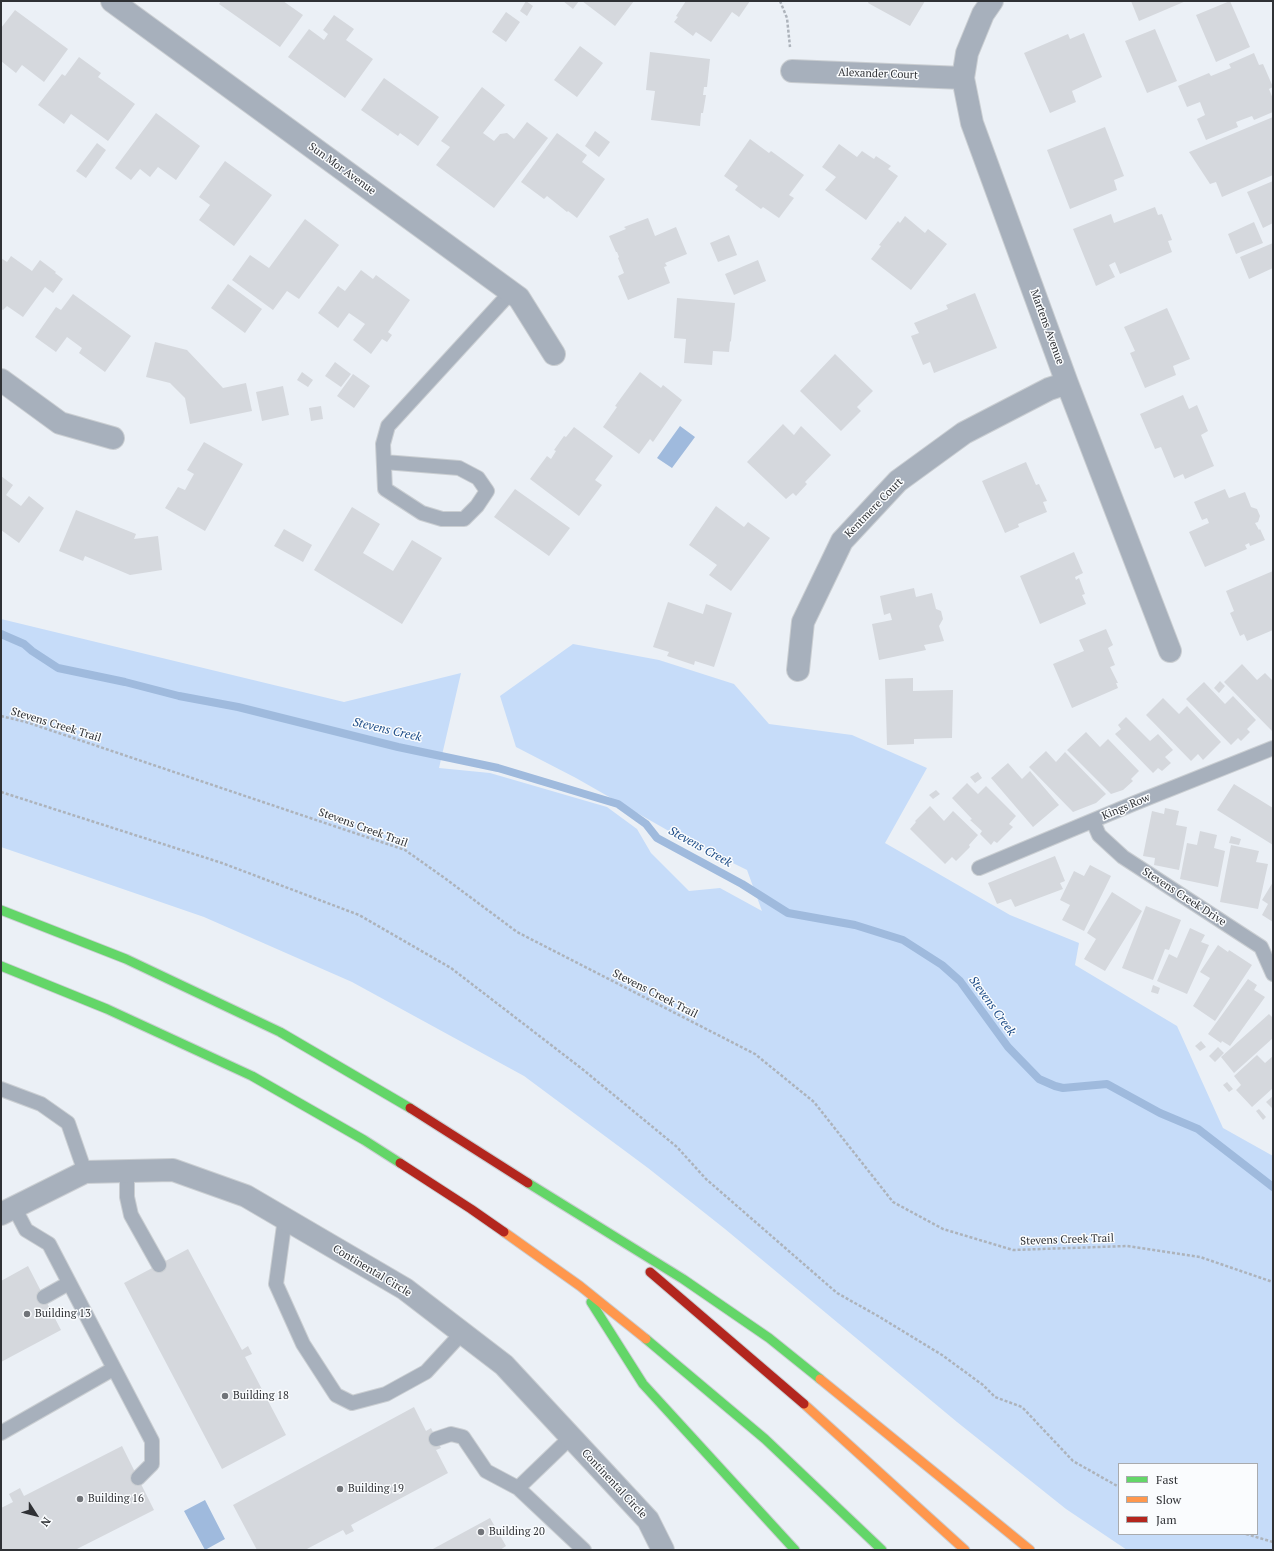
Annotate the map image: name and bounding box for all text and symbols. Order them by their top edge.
street label: Alexander Court [838,66,918,82]
street label: Sun Mor Avenue [306,140,378,198]
street label: Martens Avenue [1027,288,1067,366]
street label: Kentmere Court [842,475,906,541]
street label: Stevens Creek Trail [9,705,103,745]
water label: Stevens Creek [351,715,423,745]
street label: Kings Row [1100,791,1152,823]
street label: Stevens Creek Trail [317,806,409,850]
water label: Stevens Creek [666,824,734,870]
street label: Stevens Creek Drive [1140,865,1228,929]
street label: Stevens Creek Trail [610,967,700,1021]
water label: Stevens Creek [966,973,1018,1039]
street label: Stevens Creek Trail [1020,1232,1114,1248]
street label: Continental Circle [330,1242,414,1300]
place label: Building 13 [35,1307,91,1321]
marker: Building 13 [22,1309,32,1319]
place label: Building 18 [233,1389,289,1403]
marker: Building 18 [220,1391,230,1401]
street label: Continental Circle [579,1447,649,1521]
legend [1118,1463,1258,1535]
text: Fast [1156,1472,1178,1487]
place label: Building 19 [348,1482,404,1496]
marker: Building 19 [335,1484,345,1494]
place label: Building 16 [88,1492,144,1506]
text: Slow [1156,1492,1181,1507]
marker: Building 16 [75,1494,85,1504]
north arrow [16,1495,56,1535]
text: Jam [1156,1512,1177,1527]
text: N [38,1515,54,1530]
place label: Building 20 [489,1525,545,1539]
marker: Building 20 [476,1527,486,1537]

